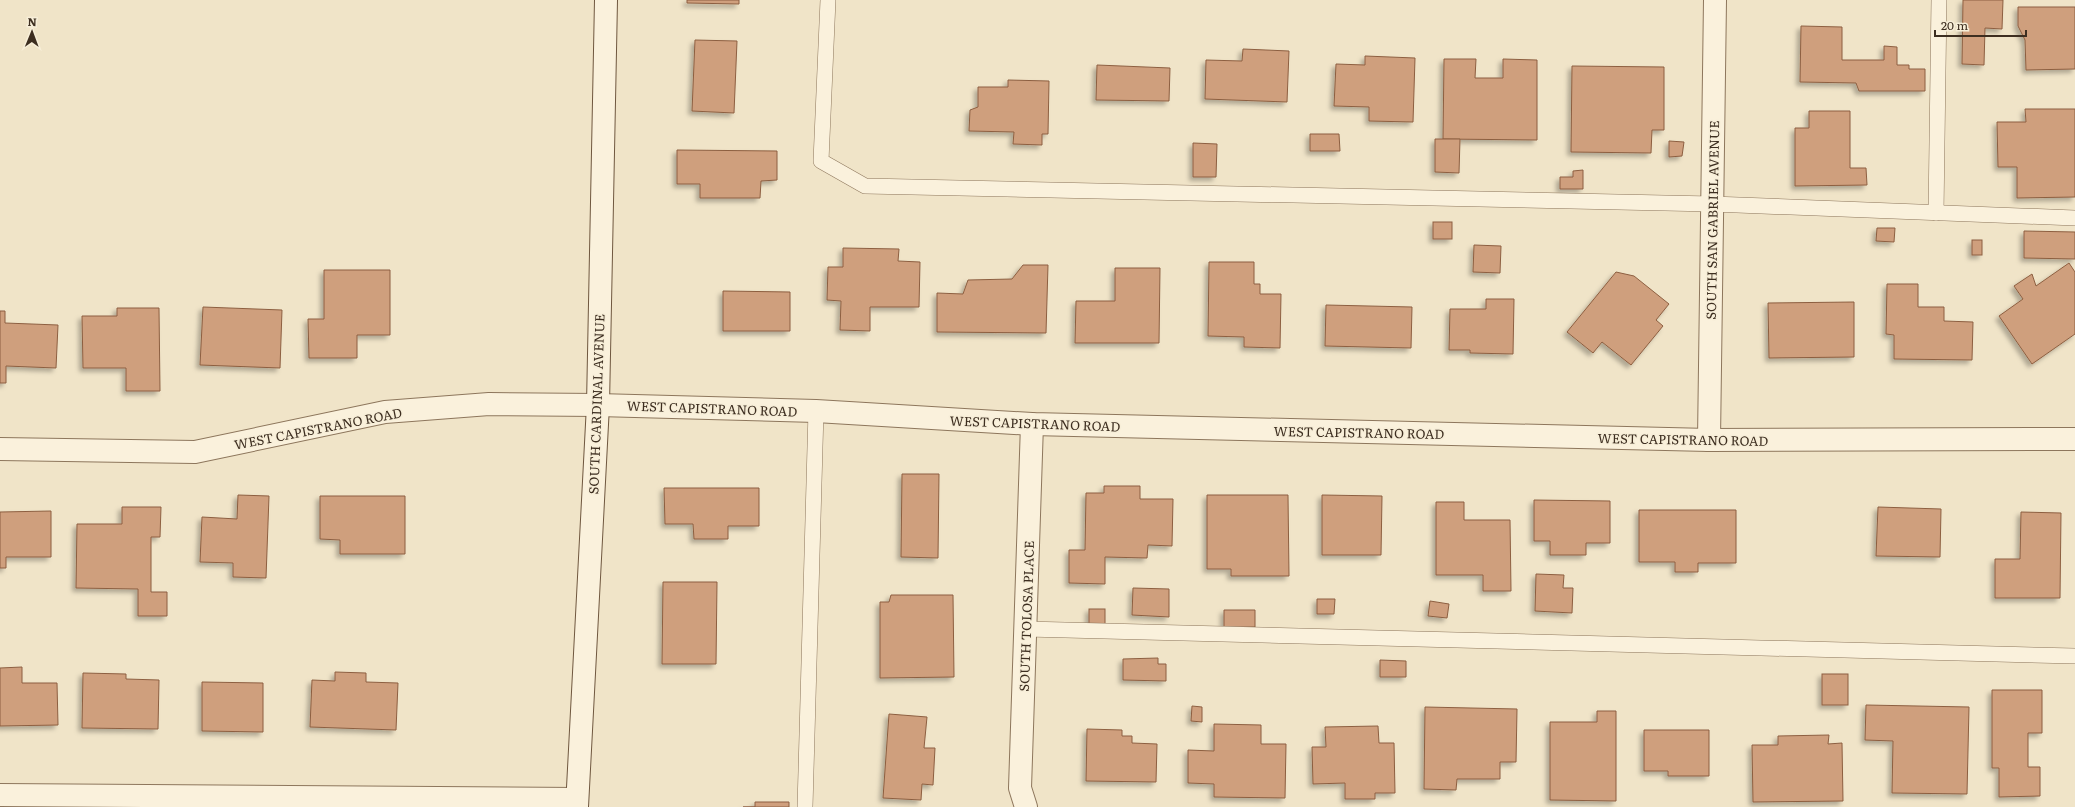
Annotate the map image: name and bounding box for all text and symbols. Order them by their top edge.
north arrow [12,12,52,52]
scale bar [1935,12,2026,38]
text: N [27,13,37,29]
text: 20 m [1941,16,1968,34]
street label: SOUTH SAN GABRIEL AVENUE [1701,120,1723,320]
street label: SOUTH CARDINAL AVENUE [583,313,609,495]
street label: WEST CAPISTRANO ROAD [626,396,798,420]
street label: WEST CAPISTRANO ROAD [232,402,404,454]
street label: WEST CAPISTRANO ROAD [949,411,1121,435]
street label: WEST CAPISTRANO ROAD [1273,421,1445,443]
street label: WEST CAPISTRANO ROAD [1597,428,1769,450]
street label: SOUTH TOLOSA PLACE [1014,540,1038,692]

